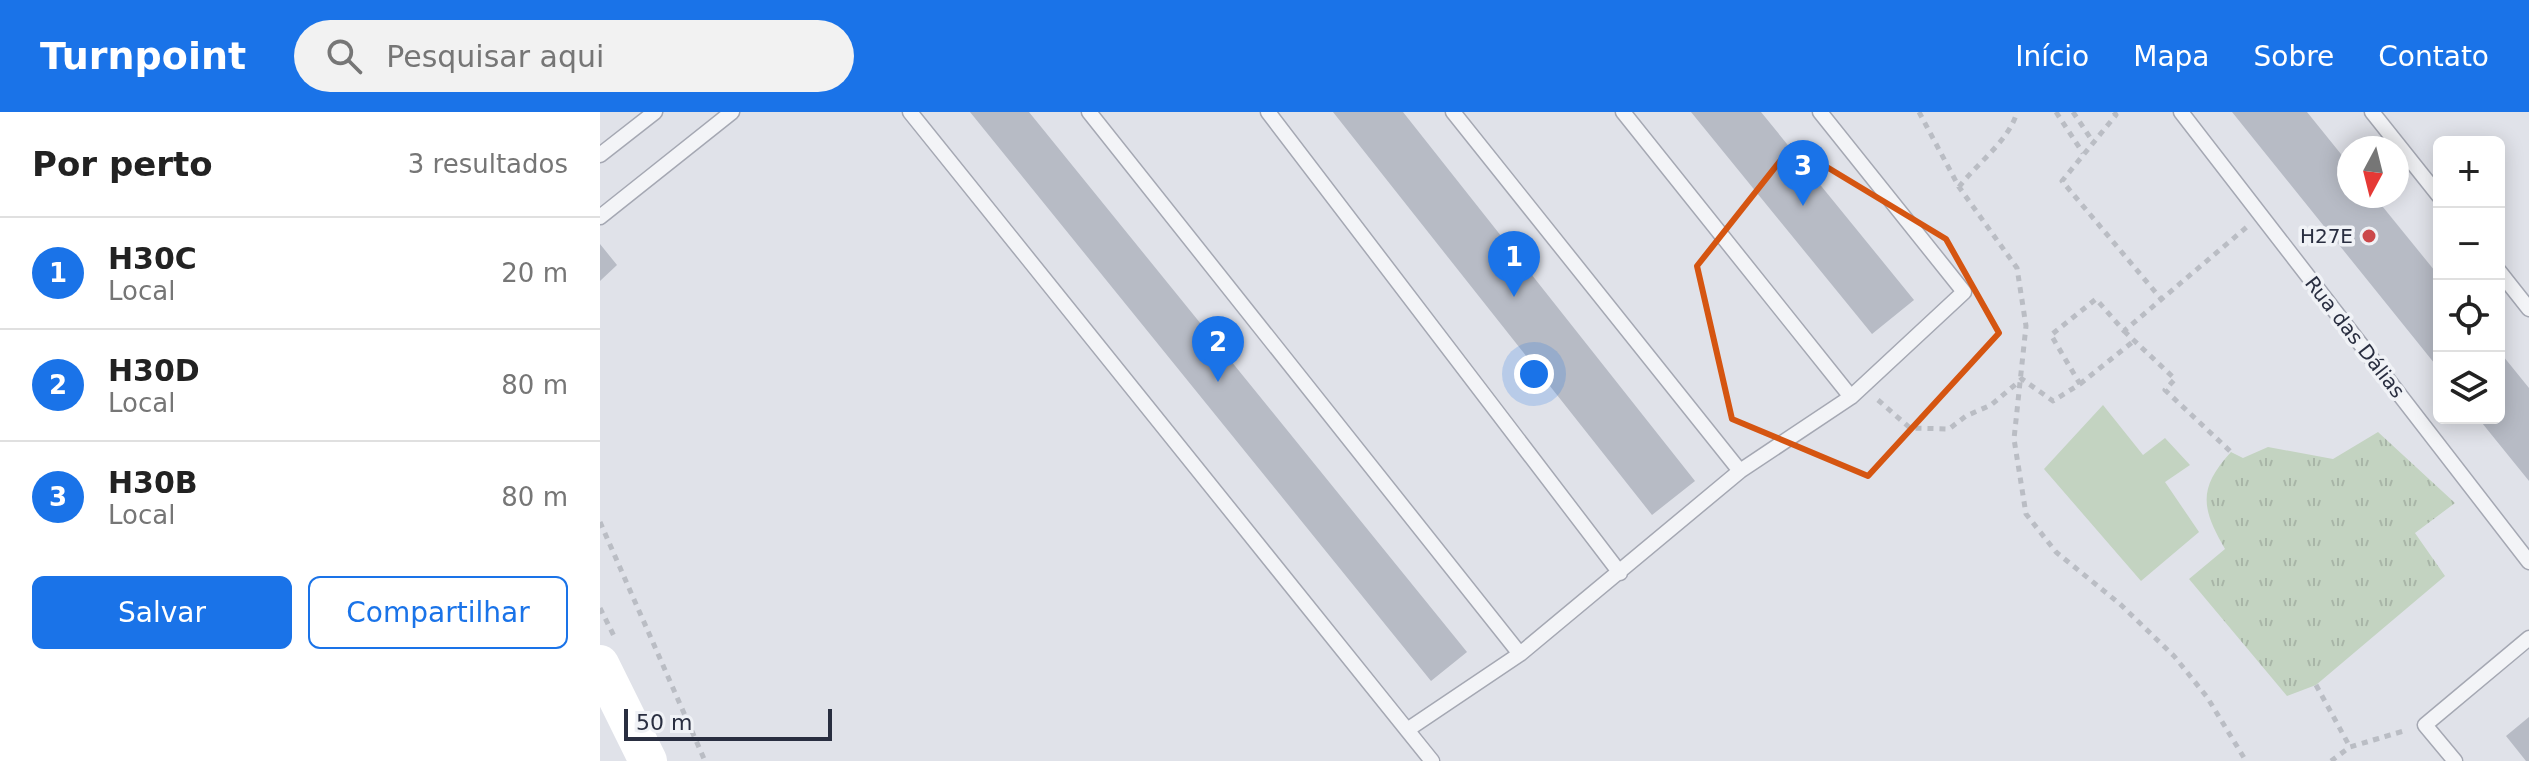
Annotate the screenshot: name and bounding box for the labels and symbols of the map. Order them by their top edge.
north arrow [2337,136,2409,208]
pin: 3 [1777,140,1829,206]
place label: H27E [2300,224,2353,248]
marker: H27E [2360,227,2378,245]
pin: 1 [1488,231,1540,297]
street label: Rua das Dálias [2300,272,2410,402]
pin: 2 [1192,316,1244,382]
your location [1514,354,1554,394]
scale bar [624,705,832,741]

